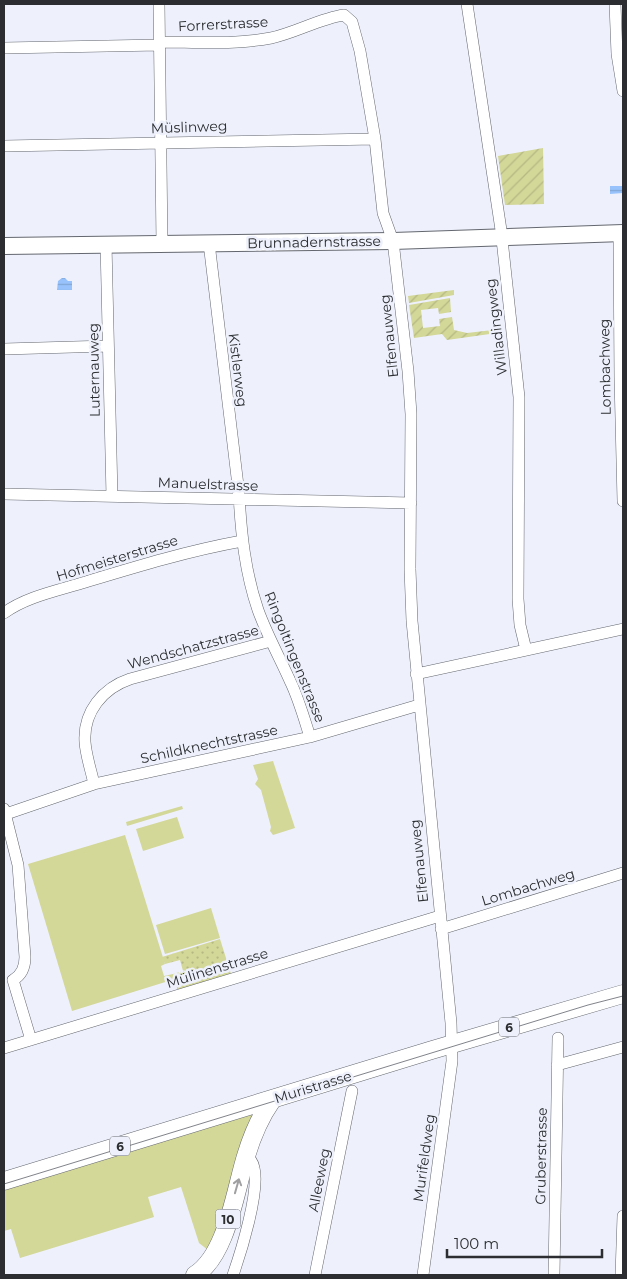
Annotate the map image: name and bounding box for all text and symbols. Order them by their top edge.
street label: Forrerstrasse [177,13,269,35]
street label: Müslinweg [150,117,228,137]
street label: Brunnadernstrasse [247,232,381,252]
street label: Willadingweg [481,278,511,376]
street label: Elfenauweg [376,294,402,378]
street label: Lombachweg [595,318,615,416]
street label: Luternauweg [84,323,104,417]
street label: Kistlerweg [225,332,251,408]
street label: Manuelstrasse [157,473,259,495]
street label: Hofmeisterstrasse [54,531,180,585]
street label: Ringoltingenstrasse [260,589,330,725]
street label: Wendschatzstrasse [125,621,261,673]
street label: Schildknechtstrasse [139,721,279,767]
street label: Elfenauweg [406,819,432,903]
street label: Lombachweg [479,864,577,910]
street label: Mülinenstrasse [164,944,270,992]
road number: 6 [499,1018,519,1036]
street label: Muristrasse [272,1067,354,1107]
street label: Gruberstrasse [531,1107,551,1205]
street label: Murifeldweg [409,1113,439,1203]
road number: 6 [110,1136,130,1156]
street label: Alleeweg [304,1147,334,1213]
one-way arrow [233,1178,243,1194]
road number: 10 [216,1210,240,1228]
scale bar [447,1226,602,1258]
text: 100 m [454,1234,499,1253]

